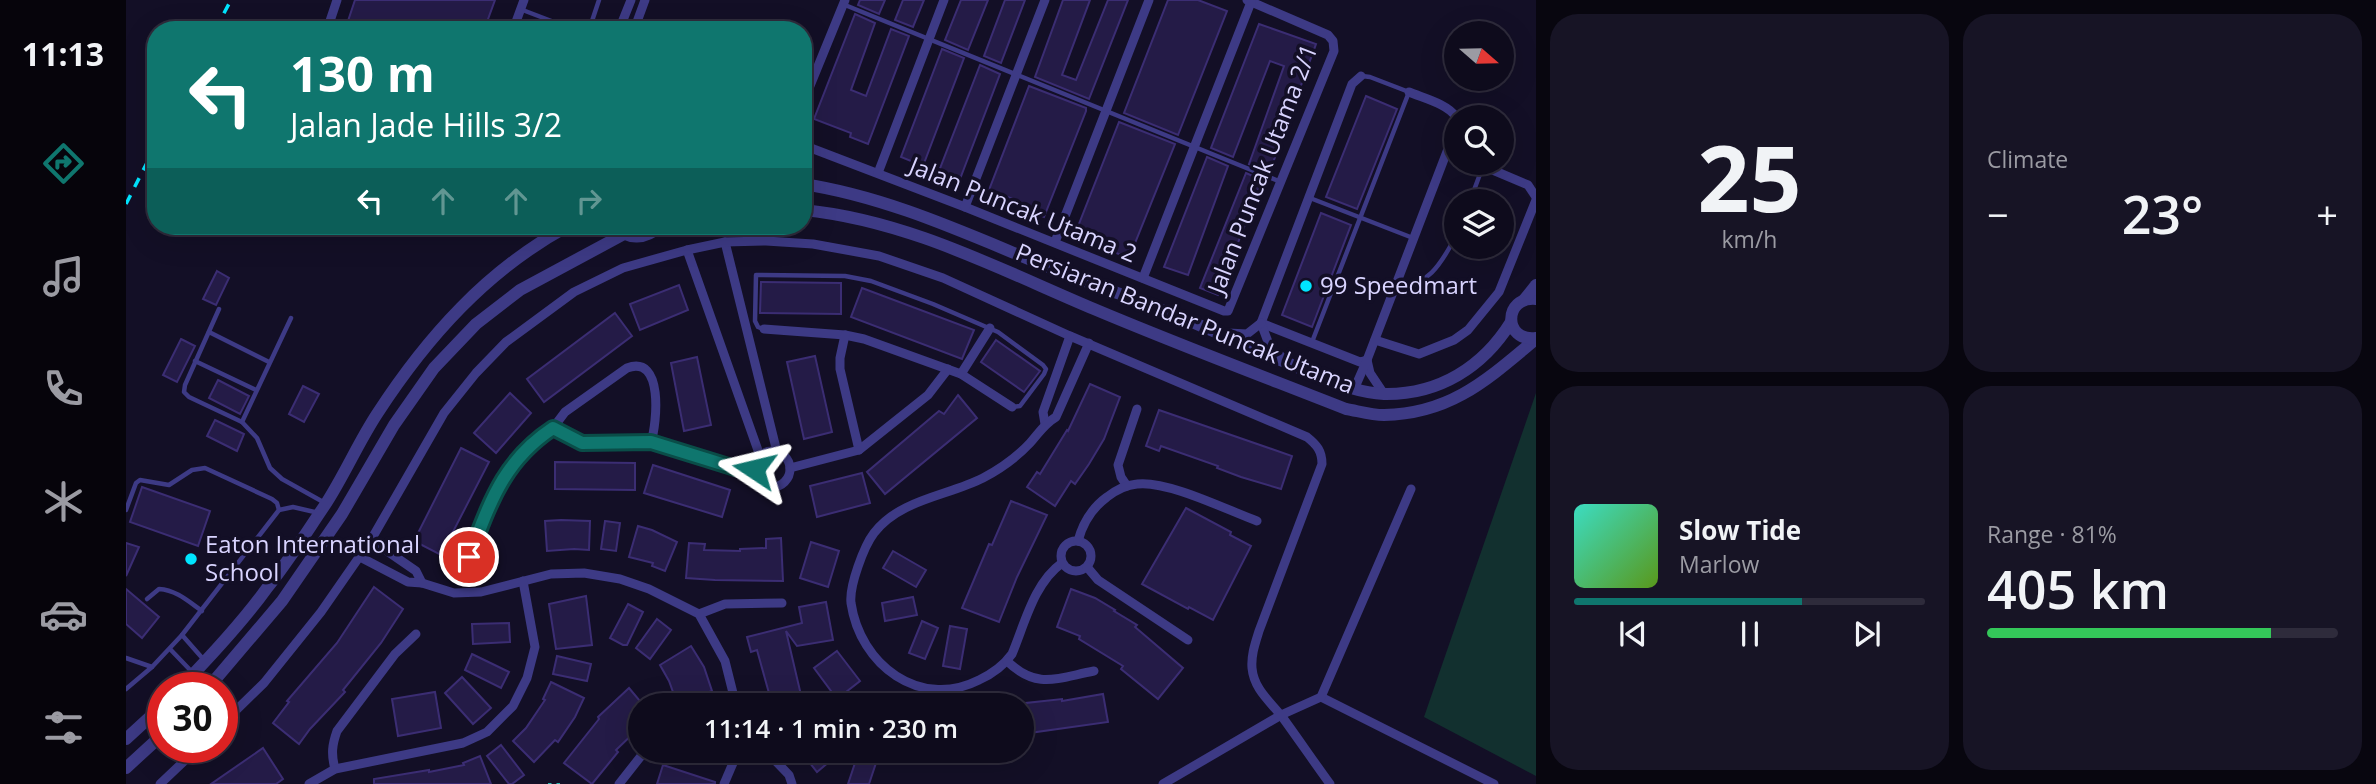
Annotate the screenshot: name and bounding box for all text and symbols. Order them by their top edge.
north arrow [1444,21,1514,91]
map controls [1444,21,1514,259]
text: 11:13 [22,32,104,75]
street label: Jalan Puncak Utama 2/1 [1198,39,1325,300]
text: 130 m [290,40,435,106]
icon: left [175,49,266,140]
text: Jalan Jade Hills 3/2 [290,103,562,146]
button: search [1444,105,1514,175]
text: 25 [1697,115,1802,239]
icon: directions [39,139,88,188]
text: Climate [1987,143,2068,175]
street label: Jalan Puncak Utama 2 [903,147,1142,269]
text: 23° [2122,178,2203,249]
icon: left [351,182,389,220]
icon: ahead [424,182,462,220]
icon: ahead [497,182,535,220]
icon: right [570,182,608,220]
text: − [1987,188,2009,240]
text: + [2316,188,2338,240]
button: layers [1444,189,1514,259]
text: km/h [1722,223,1777,255]
street label: Persiaran Bandar Puncak Utama [1011,234,1360,401]
icon: music [39,252,88,301]
place label: 99 Speedmart [1320,268,1477,301]
marker: 99 Speedmart [1298,278,1314,294]
icon: phone [39,364,88,413]
position arrow [717,432,791,506]
icon: climate [39,477,88,526]
text: Slow Tide [1679,512,1801,548]
text: Range · 81% [1987,518,2117,550]
place label: Eaton International School [205,527,420,588]
pin [439,527,499,587]
icon: arrive [450,538,488,576]
text: Marlow [1679,548,1759,580]
marker: Eaton International School [183,551,199,567]
text: 405 km [1987,553,2169,624]
icon: car [39,590,88,639]
icon: previous [1614,615,1652,653]
icon: pause [1731,615,1769,653]
icon: next [1848,615,1886,653]
speed limit sign: 30 [147,672,238,763]
icon: filters [39,703,88,752]
text: 11:14 · 1 min · 230 m [704,710,958,746]

